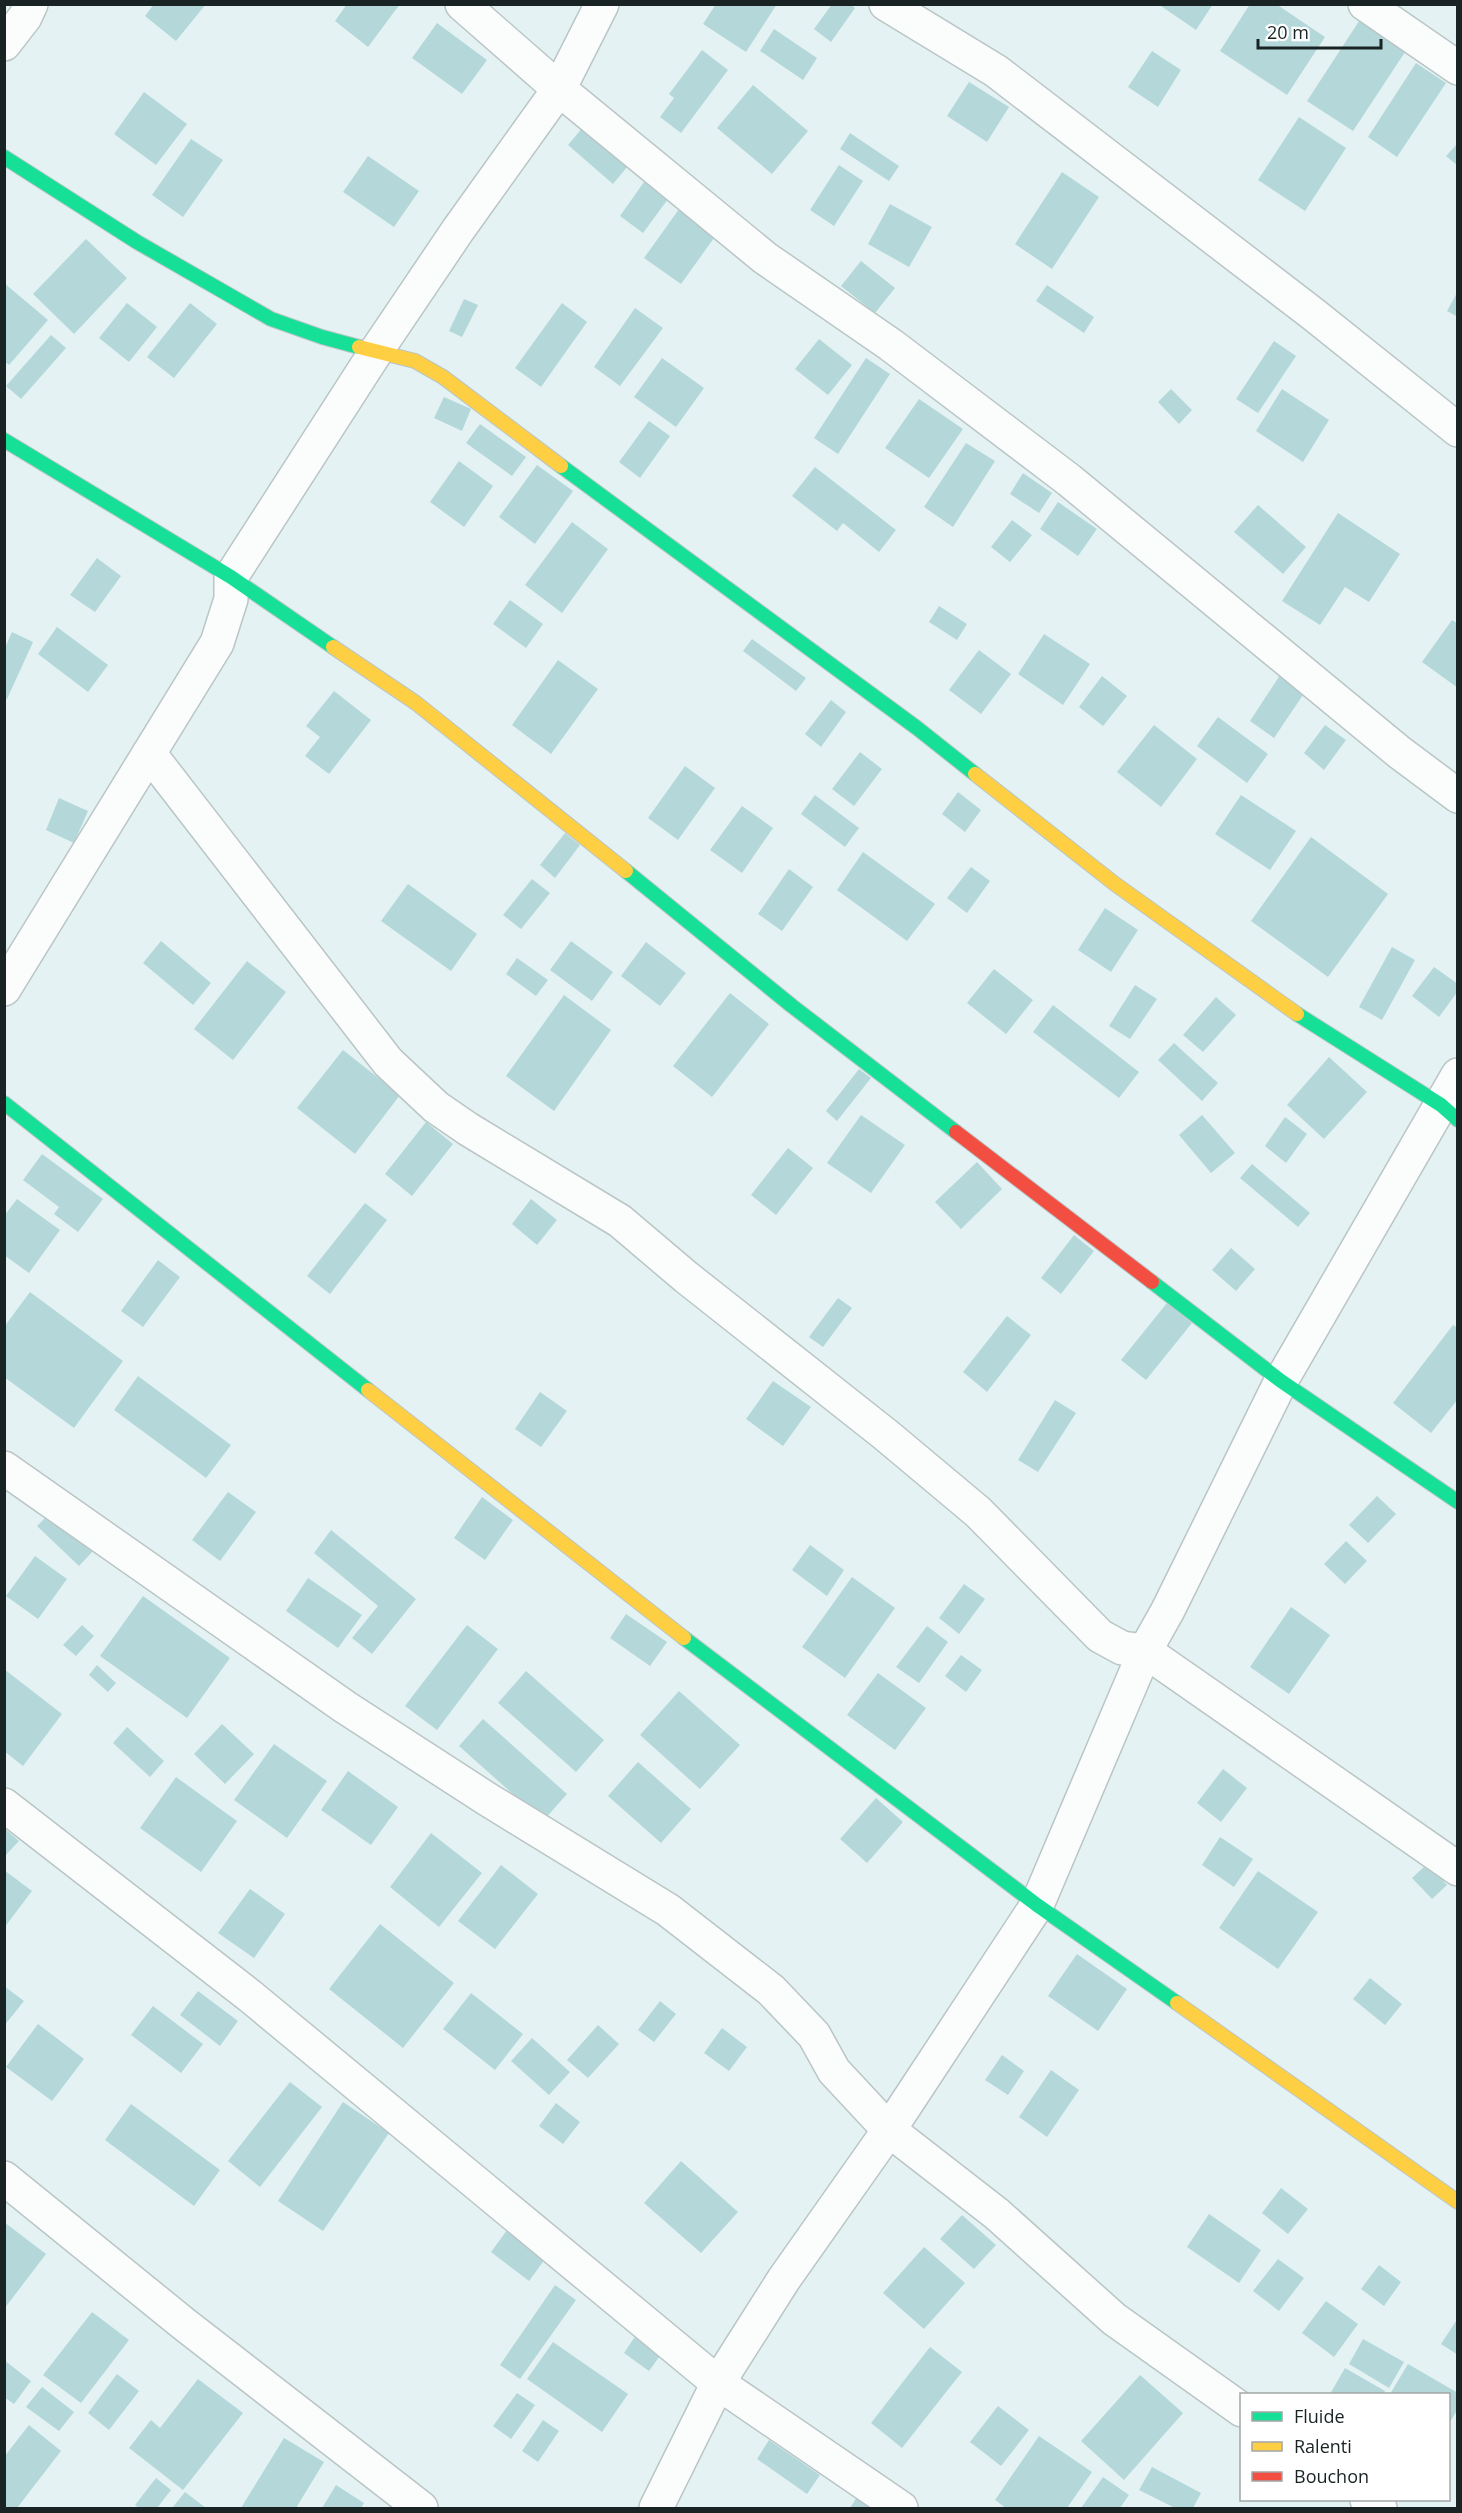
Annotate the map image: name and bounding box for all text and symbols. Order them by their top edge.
scale bar [1258,12,1381,50]
text: 20 m [1267,20,1309,44]
legend [1240,2393,1450,2501]
text: Fluide [1294,2404,1345,2428]
text: Ralenti [1294,2434,1352,2458]
text: Bouchon [1294,2464,1369,2488]

